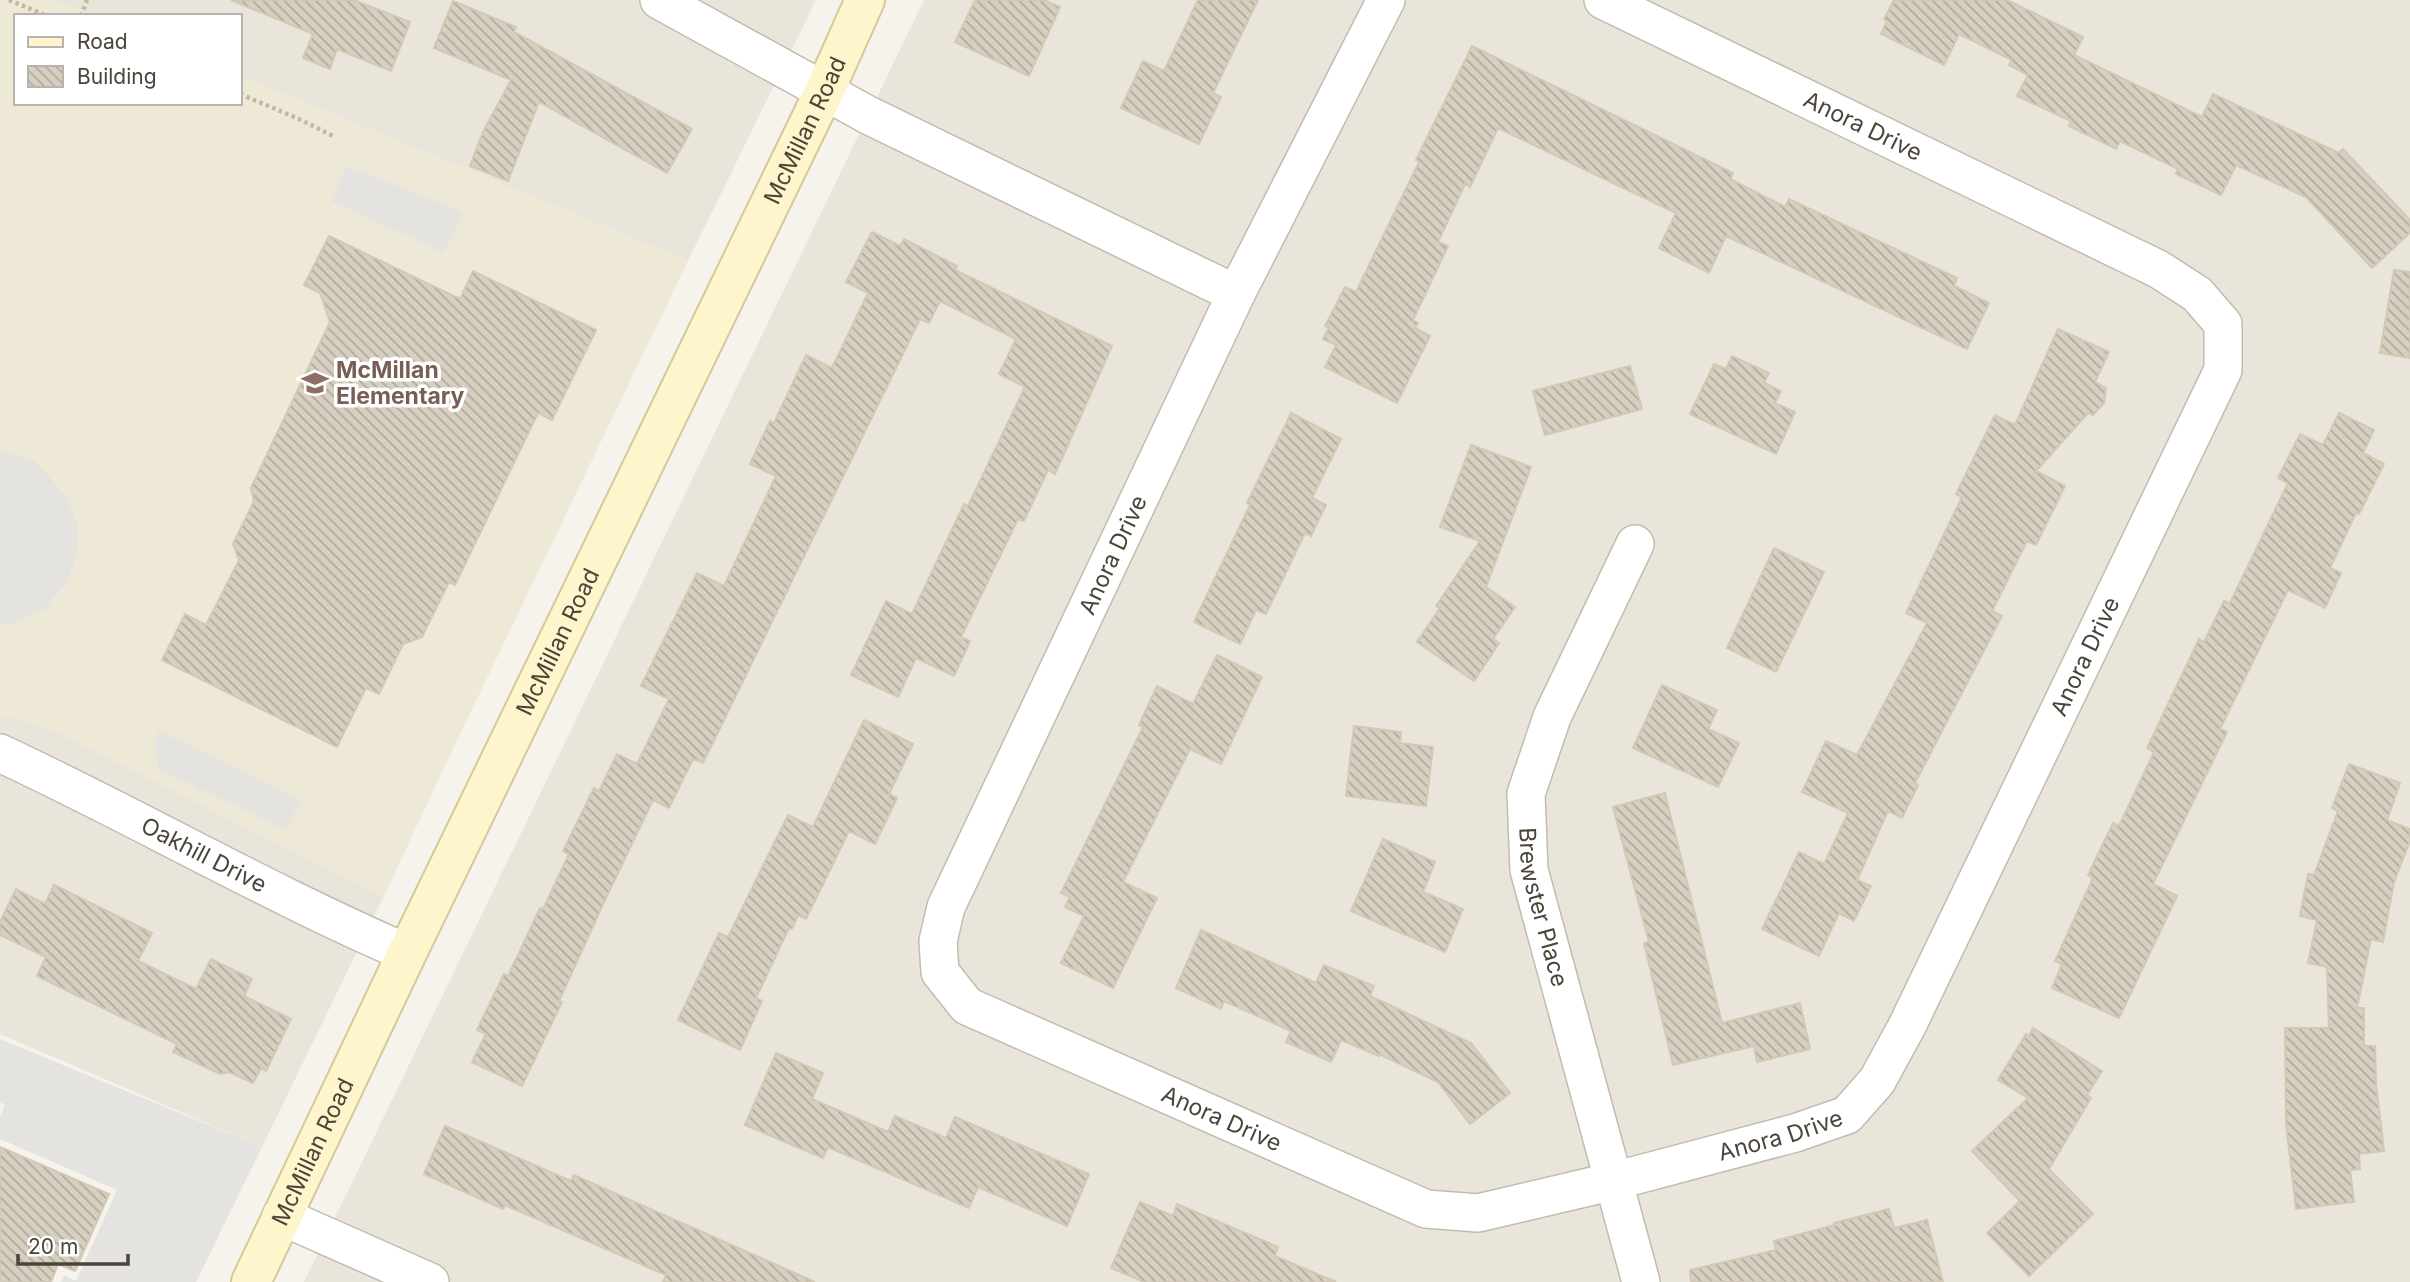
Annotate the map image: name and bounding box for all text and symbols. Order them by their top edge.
legend [14,14,242,105]
text: Road [77,29,128,54]
street label: McMillan Road [758,52,852,209]
text: Building [77,64,157,89]
street label: Anora Drive [1799,85,1927,167]
place label: McMillan Elementary [336,356,465,410]
school or university icon: McMillan Elementary [300,368,330,398]
street label: Anora Drive [1073,491,1153,619]
street label: McMillan Road [510,564,605,720]
street label: Anora Drive [2045,592,2126,720]
street label: Oakhill Drive [137,811,271,899]
street label: Brewster Place [1513,827,1574,990]
street label: McMillan Road [266,1074,360,1230]
street label: Anora Drive [1157,1080,1286,1157]
street label: Anora Drive [1715,1104,1846,1167]
scale bar [18,1222,128,1266]
text: 20 m [28,1234,78,1259]

